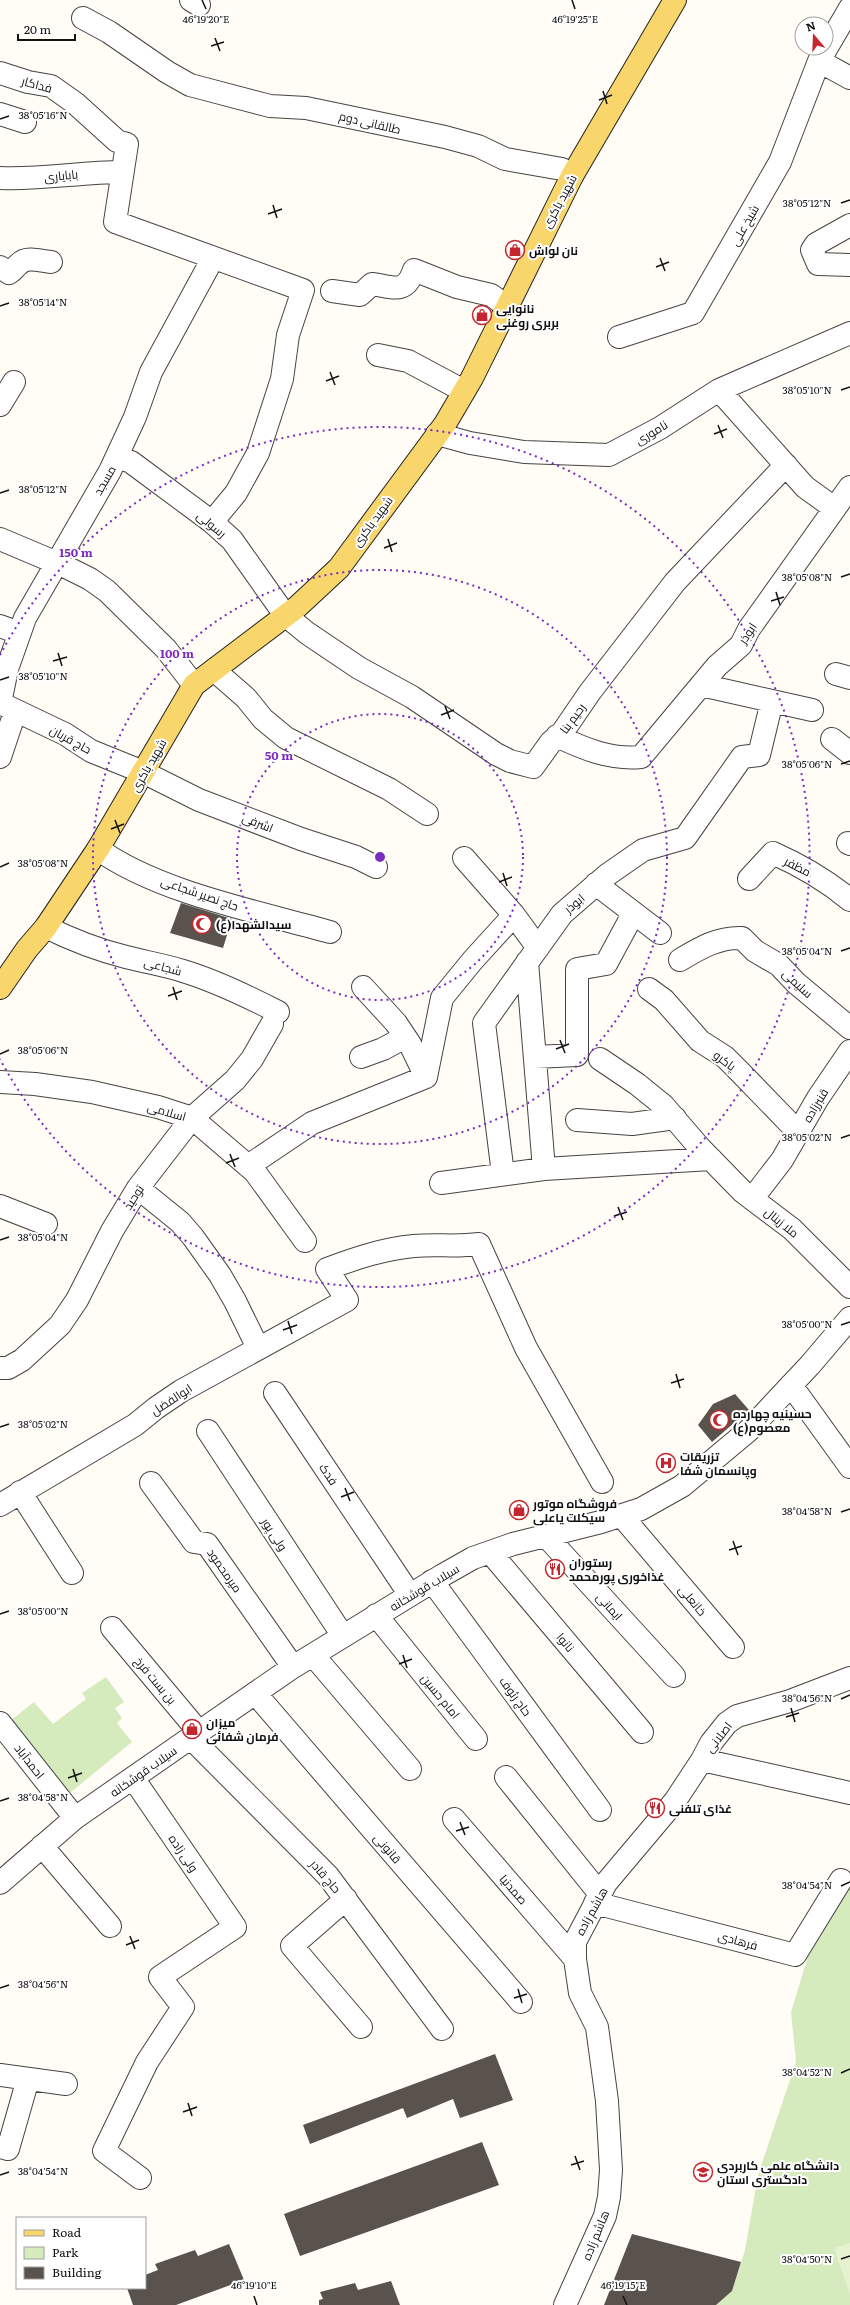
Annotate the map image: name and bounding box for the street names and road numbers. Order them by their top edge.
street label: فداکار [19,71,54,97]
street label: طالقانی دوم [337,106,403,138]
street label: بابایاری [43,164,79,186]
street label: شهید باکری [537,171,581,231]
street label: شیخ علی [725,201,763,249]
street label: ناموری [631,415,671,449]
street label: مسجد [88,462,120,498]
street label: شهید باکری [347,492,397,550]
street label: رسولی [193,506,231,542]
street label: ابوذر [733,619,761,648]
street label: رحیم بنا [555,699,589,737]
street label: حاج قربان [47,720,95,758]
street label: شهید باکری [126,735,171,795]
street label: اشرفی [240,808,276,836]
street label: مظفر [781,851,815,880]
street label: حاج نصیر شجاعی [159,871,241,915]
street label: ابوذر [559,889,588,918]
street label: شجاعی [142,952,184,980]
street label: سلیمی [779,964,817,1002]
street label: پاکرو [709,1045,741,1076]
street label: قنبرزاده [798,1084,832,1126]
street label: اسلامی [146,1097,188,1125]
street label: توحید [118,1180,148,1213]
street label: ملا زینال [761,1203,803,1241]
street label: ابوالفضل [147,1379,195,1419]
street label: فدک [315,1459,343,1489]
street label: ولی پور [256,1513,292,1555]
street label: میرمحمود [203,1544,247,1596]
street label: سیلاب قوشخانه [386,1559,462,1615]
street label: خانعلی [675,1581,711,1619]
street label: ایمانی [593,1588,627,1624]
street label: نانوا [553,1629,579,1655]
street label: بن بست فرخ [131,1652,181,1708]
street label: امام حسین [417,1670,465,1722]
street label: حاج رئوف [495,1672,537,1720]
street label: اصلانی [700,1718,736,1756]
street label: احمدآباد [11,1740,49,1782]
street label: سیلاب قوشخانه [106,1741,180,1801]
street label: قانونی [370,1829,406,1867]
street label: ولی زاده [165,1831,203,1875]
street label: حاج قادر [306,1854,346,1897]
street label: صمدنیا [496,1870,532,1908]
street label: هاشم زاده [570,1884,612,1938]
street label: فرهادی [716,1926,760,1954]
street label: هاشم زاده [577,2207,613,2263]

